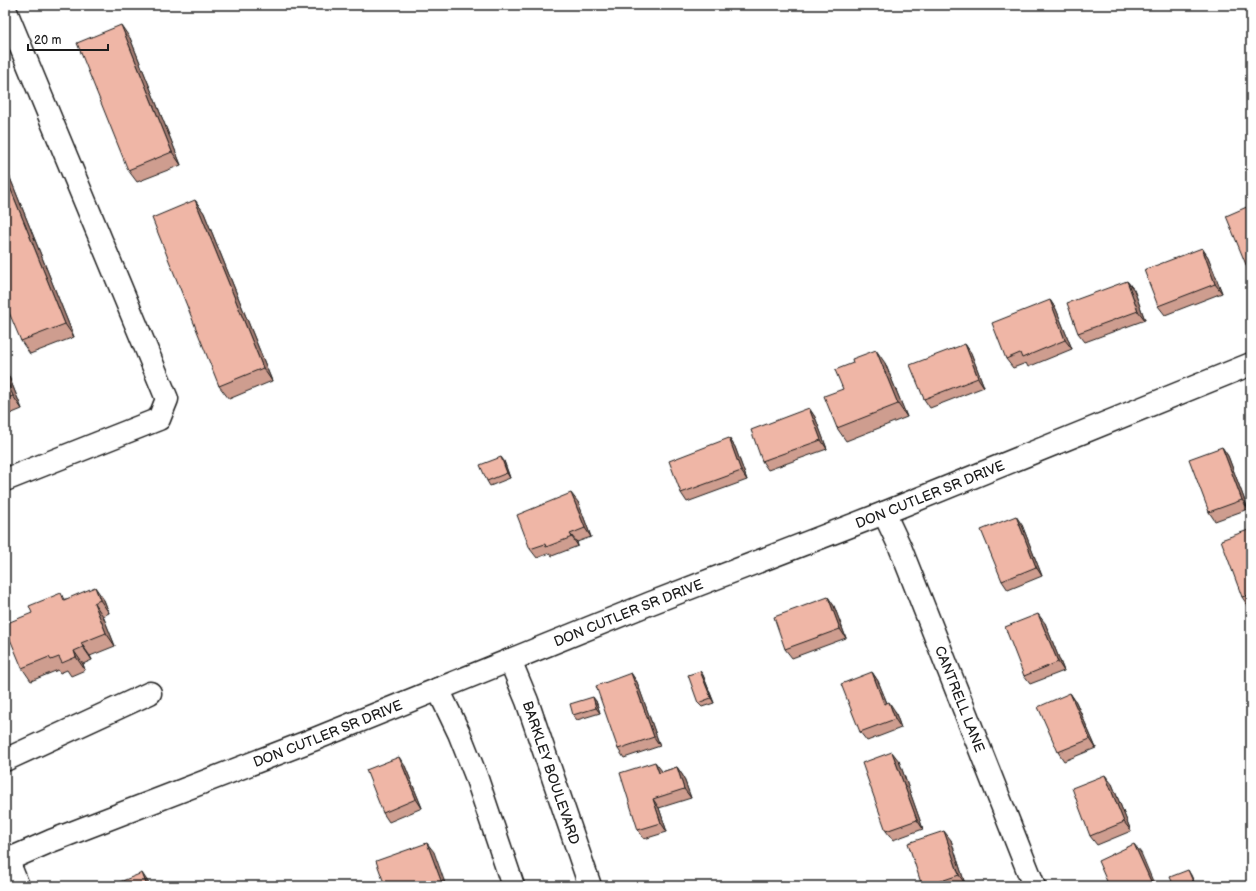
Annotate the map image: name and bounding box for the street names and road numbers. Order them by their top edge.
street label: DON CUTLER SR DRIVE [853,457,1007,532]
street label: DON CUTLER SR DRIVE [551,576,705,650]
street label: CANTRELL LANE [931,644,988,755]
street label: DON CUTLER SR DRIVE [251,697,405,771]
street label: BARKLEY BOULEVARD [519,699,583,847]

